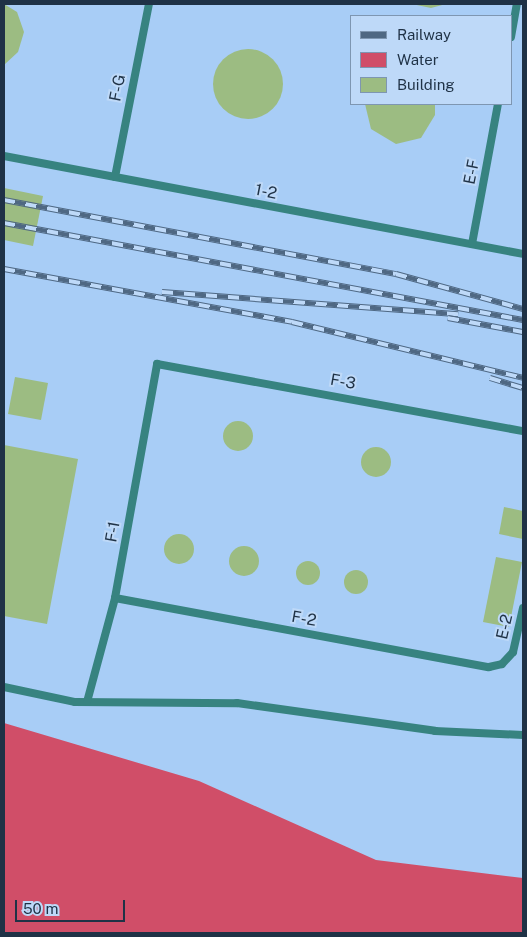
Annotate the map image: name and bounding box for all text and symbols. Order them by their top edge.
legend [350,15,512,105]
text: Railway [397,26,451,43]
text: Water [397,51,439,68]
street label: F-G [106,73,130,103]
text: Building [397,76,455,93]
street label: E-F [460,158,484,186]
street label: 1-2 [253,180,279,204]
street label: F-3 [329,370,357,394]
street label: F-1 [102,520,124,544]
street label: F-2 [290,607,318,631]
street label: E-2 [493,613,517,641]
scale bar [18,890,128,922]
text: 50 m [23,900,58,917]

